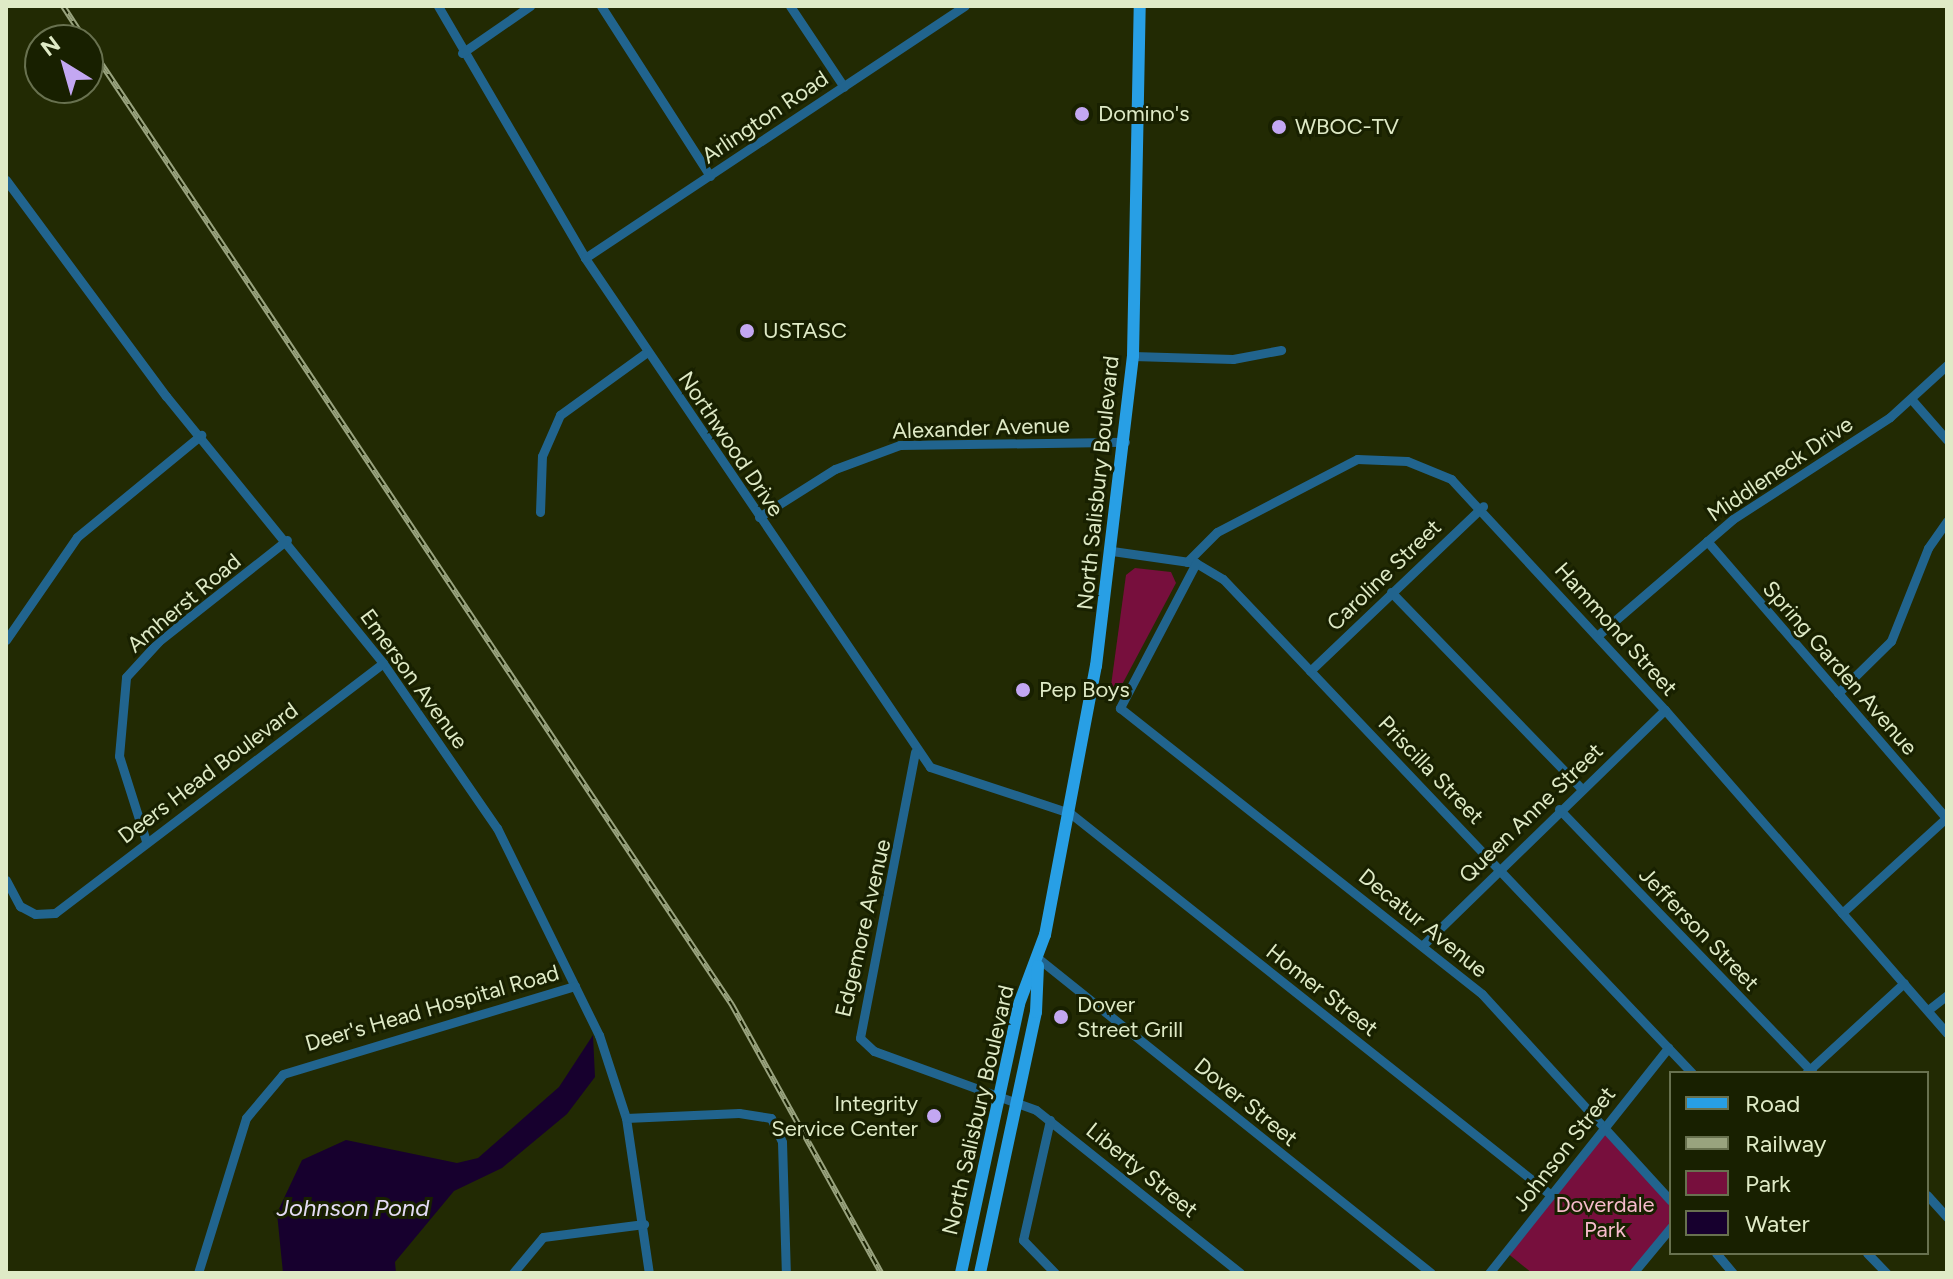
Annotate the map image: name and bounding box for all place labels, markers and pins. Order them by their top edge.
place label: Domino's [1098,101,1189,127]
marker: Domino's [1073,105,1091,123]
place label: WBOC-TV [1295,114,1399,140]
marker: WBOC-TV [1270,118,1288,136]
place label: USTASC [763,318,847,344]
marker: USTASC [738,322,756,340]
place label: Pep Boys [1039,677,1130,703]
marker: Pep Boys [1014,681,1032,699]
place label: Dover Street Grill [1077,991,1183,1042]
marker: Dover Street Grill [1052,1008,1070,1026]
place label: Integrity Service Center [771,1090,918,1142]
marker: Integrity Service Center [925,1107,943,1125]

